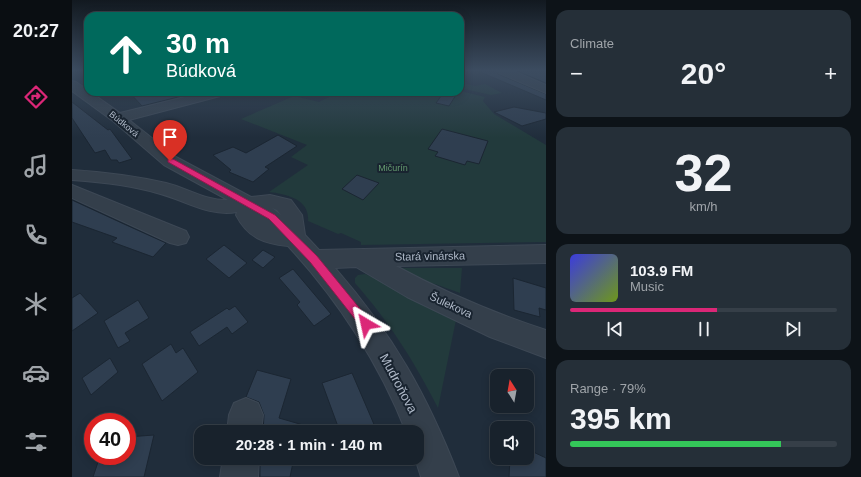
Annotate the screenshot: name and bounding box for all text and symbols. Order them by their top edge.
text: 20:27 [13,21,59,41]
icon: ahead [100,28,152,80]
text: 30 m [166,28,230,59]
text: Climate [570,36,614,51]
text: 20° [681,57,726,90]
text: Búdková [166,61,236,81]
text: − [570,61,583,86]
text: + [824,61,837,86]
icon: directions [22,83,50,111]
street label: Búdková [107,109,141,139]
pin [153,120,187,161]
icon: arrive [159,126,181,148]
text: 32 [675,144,732,202]
icon: music [22,152,50,180]
park label: Mičurín [378,163,408,173]
text: km/h [689,199,718,214]
icon: phone [22,221,50,249]
street label: Stará vinárska [395,249,466,263]
text: 103.9 FM [630,262,693,279]
text: Music [630,279,664,294]
icon: climate [22,290,50,318]
street label: Šulekova [428,290,475,320]
position arrow [345,303,387,345]
icon: previous [604,318,626,340]
icon: pause [693,318,715,340]
icon: next [782,318,804,340]
street label: Mudroňova [377,351,421,416]
icon: car [22,359,50,387]
north arrow [490,369,534,413]
map controls [490,369,534,465]
text: Range · 79% [570,381,646,396]
text: 395 km [570,402,672,435]
speed limit sign: 40 [84,413,136,465]
button: sound [490,421,534,465]
icon: filters [22,428,50,456]
text: 20:28 · 1 min · 140 m [236,436,382,453]

